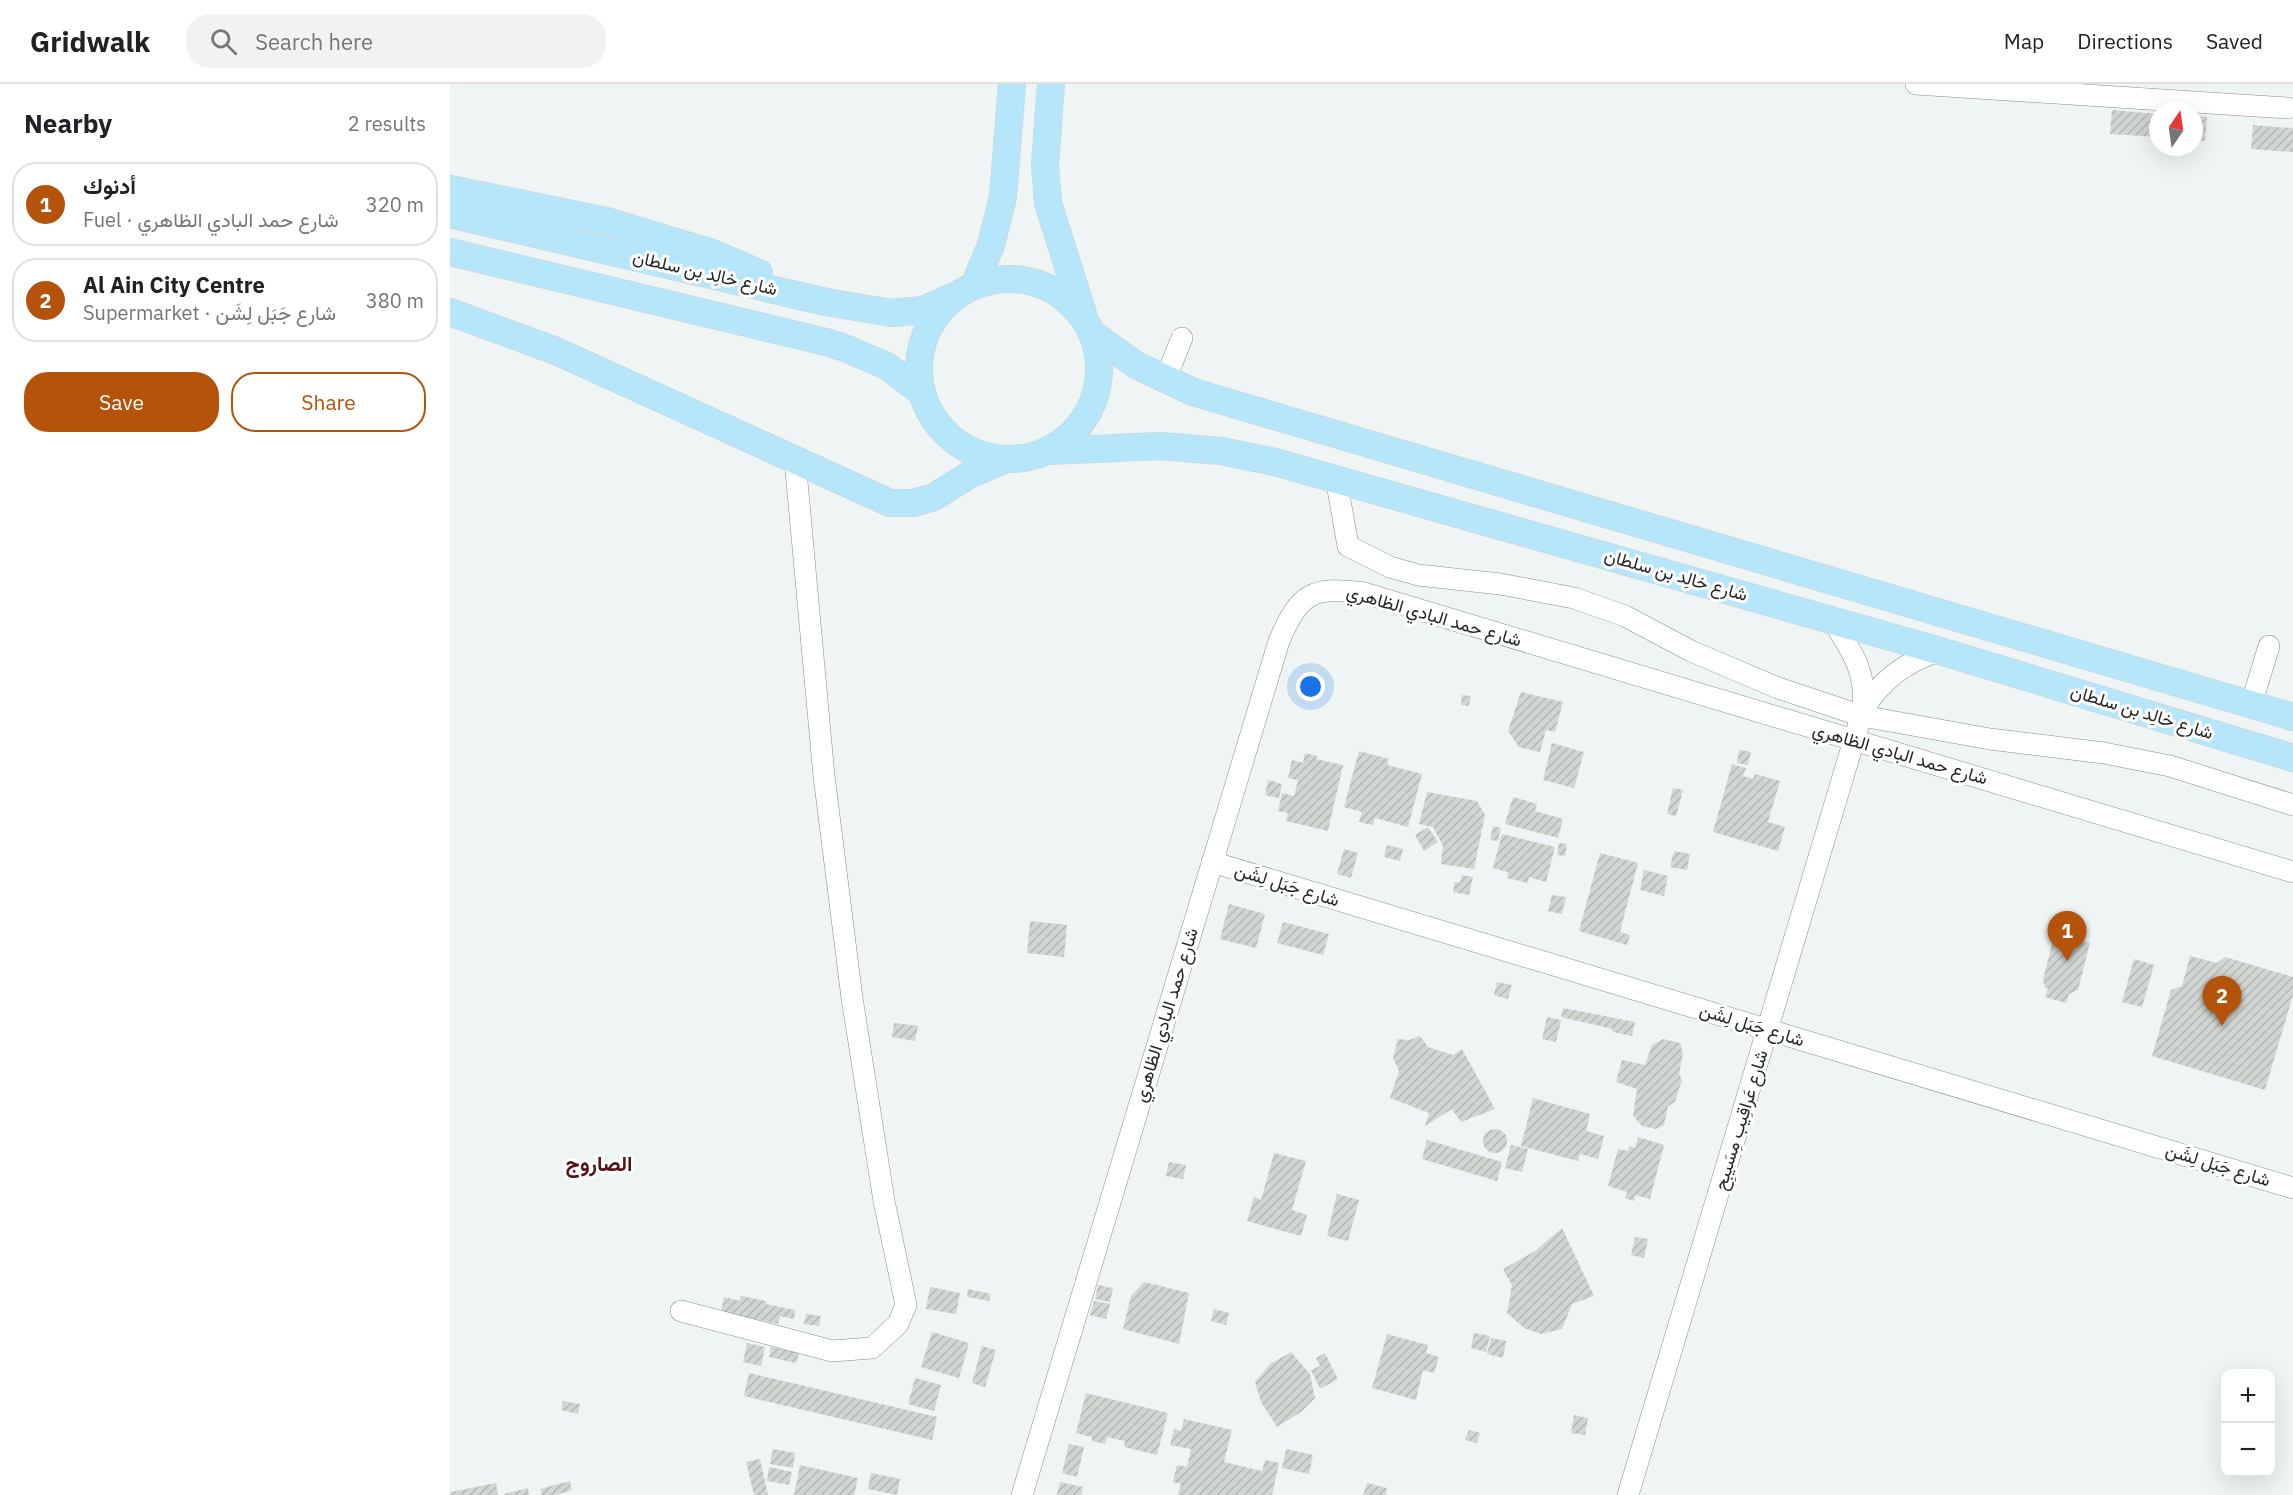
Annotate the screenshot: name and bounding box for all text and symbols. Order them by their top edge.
search box [186,14,606,68]
text: Gridwalk [30,23,150,60]
icon: search [207,25,240,58]
text: Search here [255,27,373,56]
text: Map [2004,27,2044,55]
text: Directions [2077,27,2173,55]
text: Saved [2206,27,2263,55]
north arrow [2149,102,2203,156]
text: Nearby [24,106,112,140]
text: 2 results [348,110,426,137]
text: أدنوك [83,171,136,200]
text: 1 [40,191,52,218]
text: 320 m [366,191,424,218]
text: Fuel · شارع حمد البادي الظاهري [83,206,338,233]
street label: شارع خالِد بن سلطان [630,245,780,301]
text: Al Ain City Centre [83,270,265,299]
text: 2 [40,287,52,314]
text: 380 m [366,287,424,314]
text: Supermarket · شارع جَبَل لِشَن [83,299,336,326]
button: Save [24,372,219,432]
button: Share [231,372,426,432]
street label: شارع خالِد بن سلطان [1602,543,1750,607]
street label: شارع حمد البادي الظاهري [1343,580,1524,655]
your location [1296,672,1325,701]
street label: شارع خالِد بن سلطان [2068,679,2216,745]
street label: شارع حمد البادي الظاهري [1809,718,1990,793]
street label: شارع جَبَل لِشَن [1232,858,1342,912]
pin: 1 [2048,912,2086,961]
street label: شارع حمد البادي الظاهري [1128,925,1207,1106]
pin: 2 [2202,976,2242,1026]
street label: شارع جَبَل لِشَن [1697,998,1807,1052]
street label: شارع عَراقِيب مِسَيبِح [1708,1047,1776,1194]
street label: شارع جَبَل لِشَن [2163,1138,2273,1192]
district label: الصاروج [565,1149,633,1178]
map controls [2221,1369,2275,1477]
button: + [2221,1369,2275,1423]
button: − [2221,1423,2275,1477]

